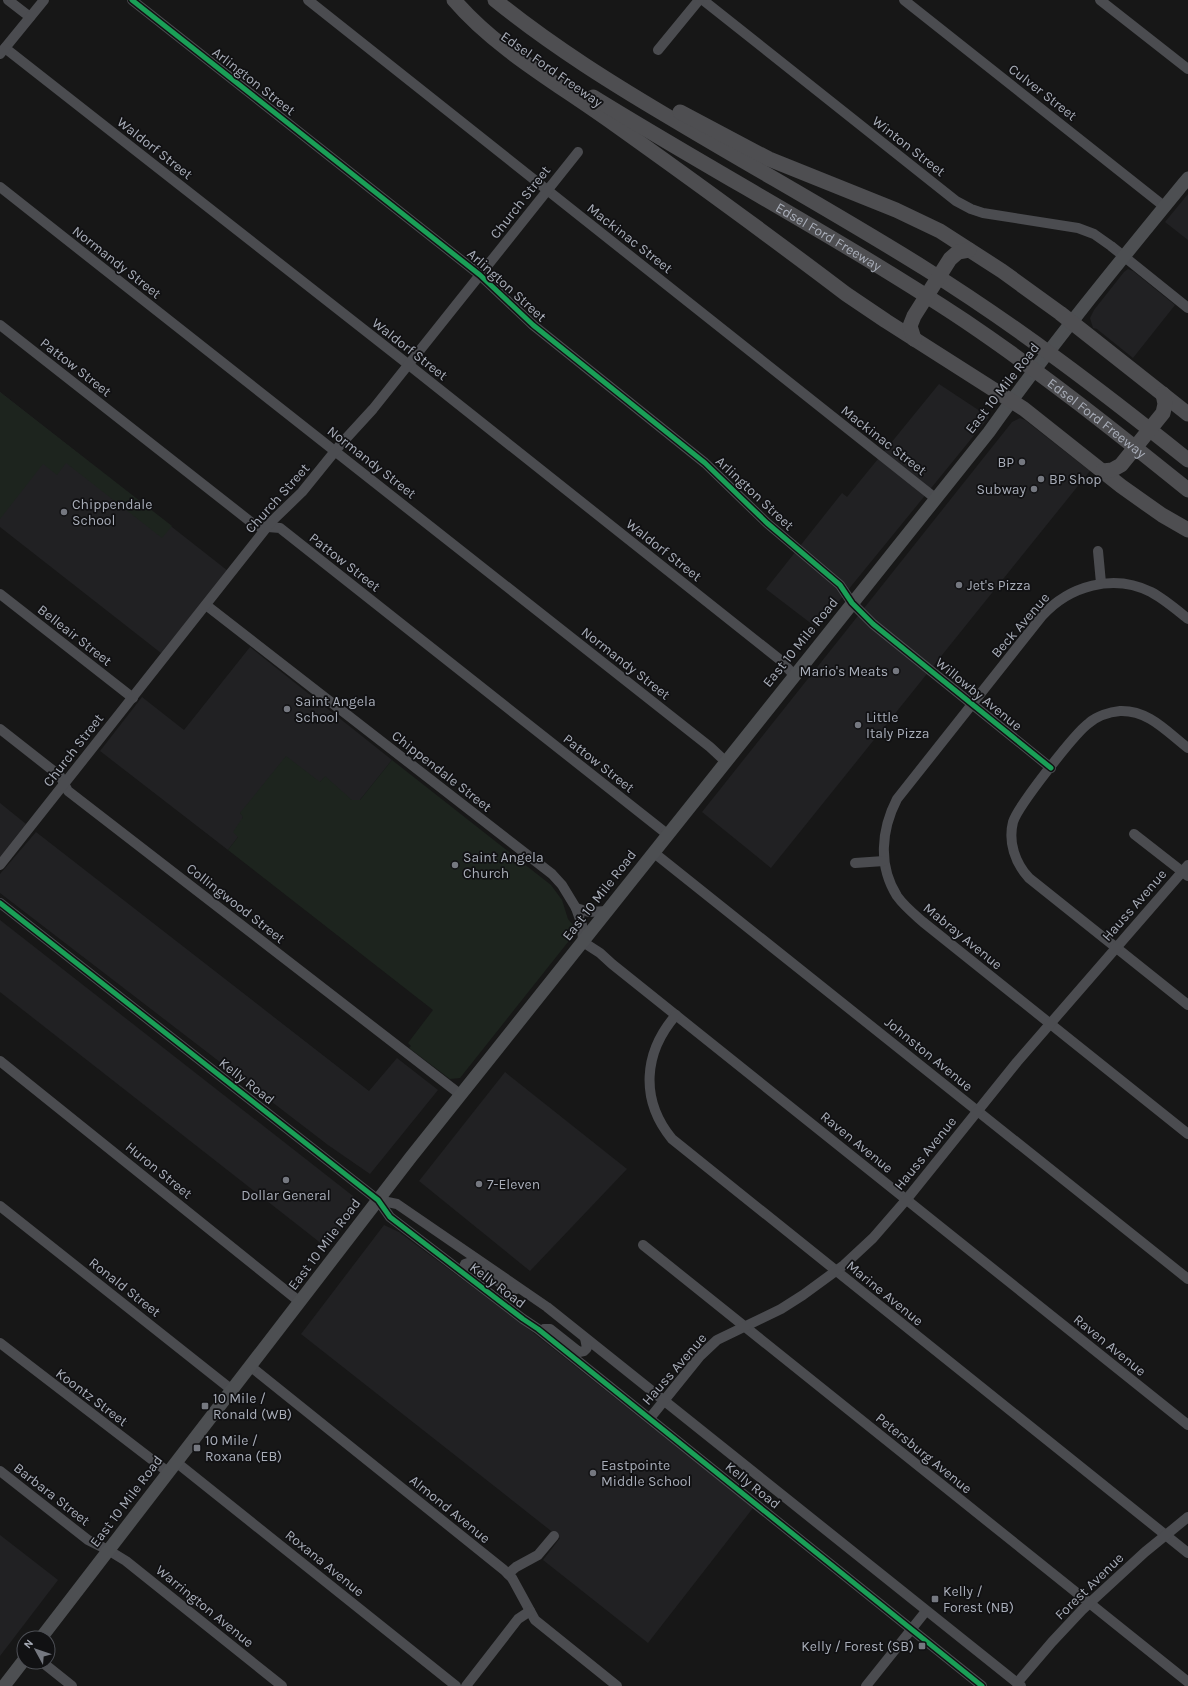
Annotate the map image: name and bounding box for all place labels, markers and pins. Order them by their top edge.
place label: BP [998,454,1014,471]
marker: BP [1017,457,1027,467]
place label: BP Shop [1049,471,1102,488]
marker: BP Shop [1036,474,1046,484]
place label: Subway [976,481,1026,498]
marker: Subway [1029,484,1039,494]
place label: Chippendale School [72,496,152,529]
marker: Chippendale School [59,507,69,517]
place label: Jet's Pizza [967,577,1031,594]
marker: Jet's Pizza [954,580,964,590]
place label: Mario's Meats [800,663,888,680]
marker: Mario's Meats [891,666,901,676]
place label: Saint Angela School [295,693,376,726]
marker: Saint Angela School [282,704,292,714]
place label: Little Italy Pizza [866,709,930,742]
marker: Little Italy Pizza [853,720,863,730]
place label: Saint Angela Church [463,849,544,882]
marker: Saint Angela Church [450,860,460,870]
marker: Dollar General [281,1175,291,1185]
place label: 7-Eleven [487,1176,540,1193]
marker: 7-Eleven [474,1179,484,1189]
place label: Dollar General [241,1187,331,1204]
place label: 10 Mile / Ronald (WB) [213,1390,292,1423]
marker: 10 Mile / Ronald (WB) [200,1401,210,1411]
place label: 10 Mile / Roxana (EB) [205,1432,282,1465]
marker: 10 Mile / Roxana (EB) [192,1443,202,1453]
place label: Eastpointe Middle School [601,1457,691,1490]
marker: Eastpointe Middle School [588,1468,598,1478]
place label: Kelly / Forest (NB) [943,1583,1014,1616]
marker: Kelly / Forest (NB) [930,1594,940,1604]
place label: Kelly / Forest (SB) [801,1638,914,1655]
marker: Kelly / Forest (SB) [917,1641,927,1651]

